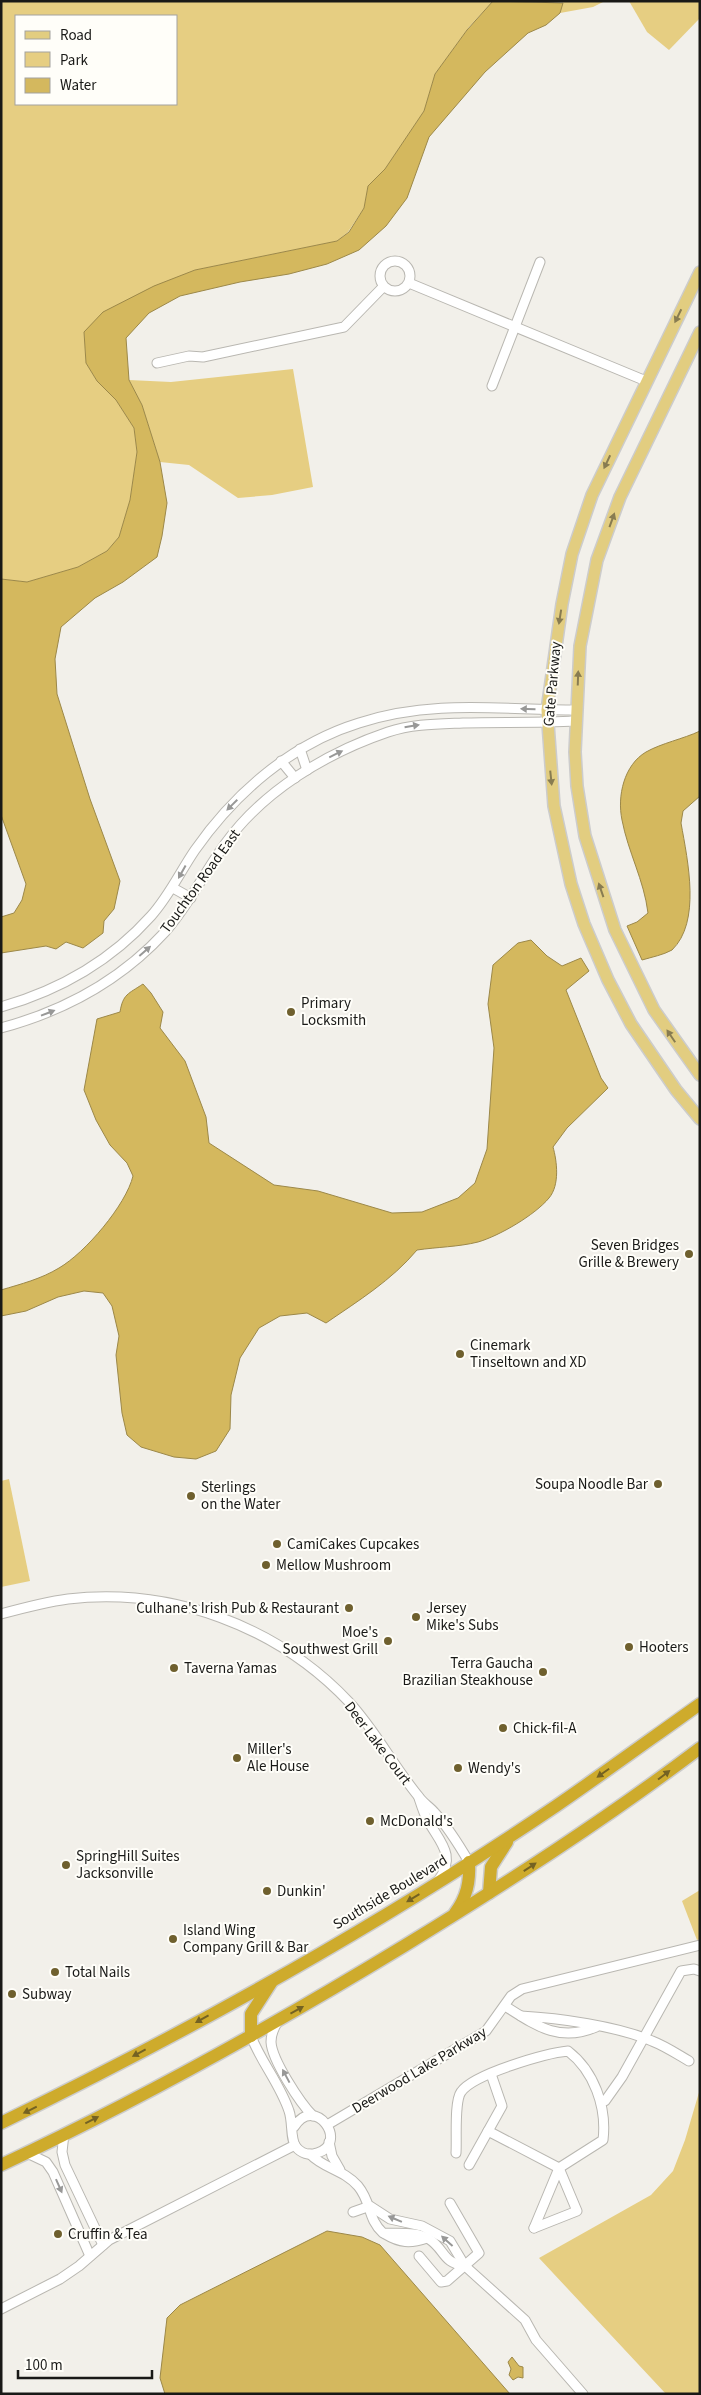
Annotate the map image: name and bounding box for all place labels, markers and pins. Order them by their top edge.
place label: Primary Locksmith [301,993,366,1031]
marker: Primary Locksmith [285,1006,297,1018]
place label: Seven Bridges Grille & Brewery [578,1235,679,1273]
marker: Seven Bridges Grille & Brewery [683,1248,695,1260]
place label: Cinemark Tinseltown and XD [470,1335,586,1373]
marker: Cinemark Tinseltown and XD [454,1348,466,1360]
place label: Soupa Noodle Bar [535,1474,649,1495]
place label: Sterlings on the Water [201,1477,281,1515]
marker: Soupa Noodle Bar [652,1478,664,1490]
marker: Sterlings on the Water [185,1490,197,1502]
place label: CamiCakes Cupcakes [287,1534,419,1555]
marker: CamiCakes Cupcakes [271,1538,283,1550]
place label: Mellow Mushroom [276,1555,391,1576]
marker: Mellow Mushroom [260,1559,272,1571]
place label: Culhane's Irish Pub & Restaurant [136,1598,339,1619]
place label: Jersey Mike's Subs [426,1598,499,1636]
marker: Culhane's Irish Pub & Restaurant [343,1602,355,1614]
marker: Jersey Mike's Subs [410,1611,422,1623]
place label: Moe's Southwest Grill [282,1622,378,1660]
marker: Moe's Southwest Grill [382,1635,394,1647]
place label: Hooters [639,1637,689,1658]
marker: Hooters [623,1641,635,1653]
place label: Terra Gaucha Brazilian Steakhouse [403,1653,533,1691]
place label: Taverna Yamas [184,1658,277,1679]
marker: Taverna Yamas [168,1662,180,1674]
marker: Terra Gaucha Brazilian Steakhouse [537,1666,549,1678]
place label: Chick-fil-A [513,1718,577,1739]
marker: Chick-fil-A [497,1722,509,1734]
place label: Miller's Ale House [247,1739,309,1777]
marker: Miller's Ale House [231,1752,243,1764]
place label: Wendy's [468,1758,521,1779]
marker: Wendy's [452,1762,464,1774]
place label: McDonald's [380,1811,453,1832]
marker: McDonald's [364,1815,376,1827]
place label: SpringHill Suites Jacksonville [76,1846,180,1884]
marker: SpringHill Suites Jacksonville [60,1859,72,1871]
place label: Dunkin' [277,1881,326,1902]
marker: Dunkin' [261,1885,273,1897]
place label: Island Wing Company Grill & Bar [183,1920,309,1958]
marker: Island Wing Company Grill & Bar [167,1933,179,1945]
place label: Total Nails [65,1962,130,1983]
marker: Total Nails [49,1966,61,1978]
place label: Subway [22,1984,72,2005]
marker: Subway [6,1988,18,2000]
place label: Cruffin & Tea [68,2224,147,2245]
marker: Cruffin & Tea [52,2228,64,2240]

